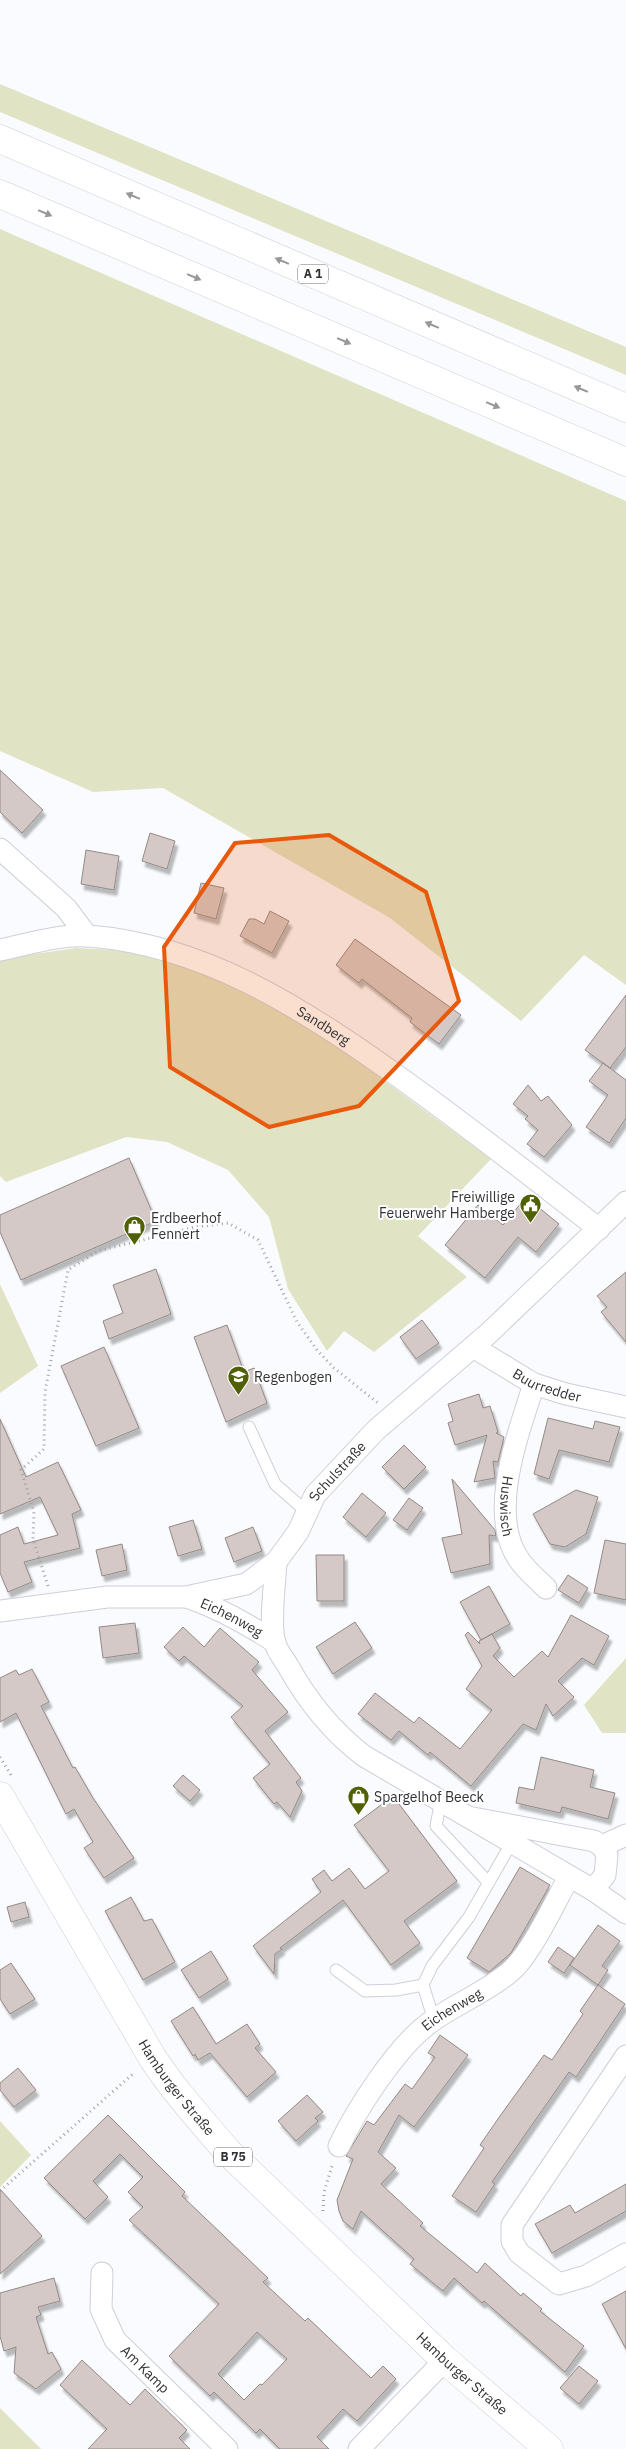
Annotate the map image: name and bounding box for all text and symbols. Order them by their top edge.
one-way arrow [126,192,140,200]
one-way arrow [38,209,53,217]
one-way arrow [275,257,289,265]
road number: A 1 [298,264,328,284]
one-way arrow [187,273,201,281]
one-way arrow [425,321,439,329]
one-way arrow [337,337,351,345]
one-way arrow [574,385,588,393]
one-way arrow [486,401,500,409]
street label: Sandberg [293,1002,354,1050]
place label: Freiwillige Feuerwehr Hamberge [379,1188,515,1222]
public building icon: Freiwillige Feuerwehr Hamberge [519,1193,543,1224]
place label: Erdbeerhof Fennert [151,1209,222,1243]
shop icon: Erdbeerhof Fennert [123,1214,147,1245]
street label: Buurredder [509,1364,583,1406]
school or university icon: Regenbogen [226,1365,250,1396]
place label: Regenbogen [254,1368,332,1386]
street label: Schulstraße [305,1437,370,1504]
street label: Huswisch [496,1475,517,1538]
street label: Eichenweg [198,1594,267,1641]
shop icon: Spargelhof Beeck [346,1785,370,1816]
place label: Spargelhof Beeck [374,1788,484,1806]
street label: Eichenweg [418,1984,486,2035]
street label: Hamburger Straße [135,2036,219,2139]
road number: B 75 [214,2148,252,2166]
street label: Hamburger Straße [412,2328,512,2419]
street label: Am Kamp [117,2342,173,2397]

